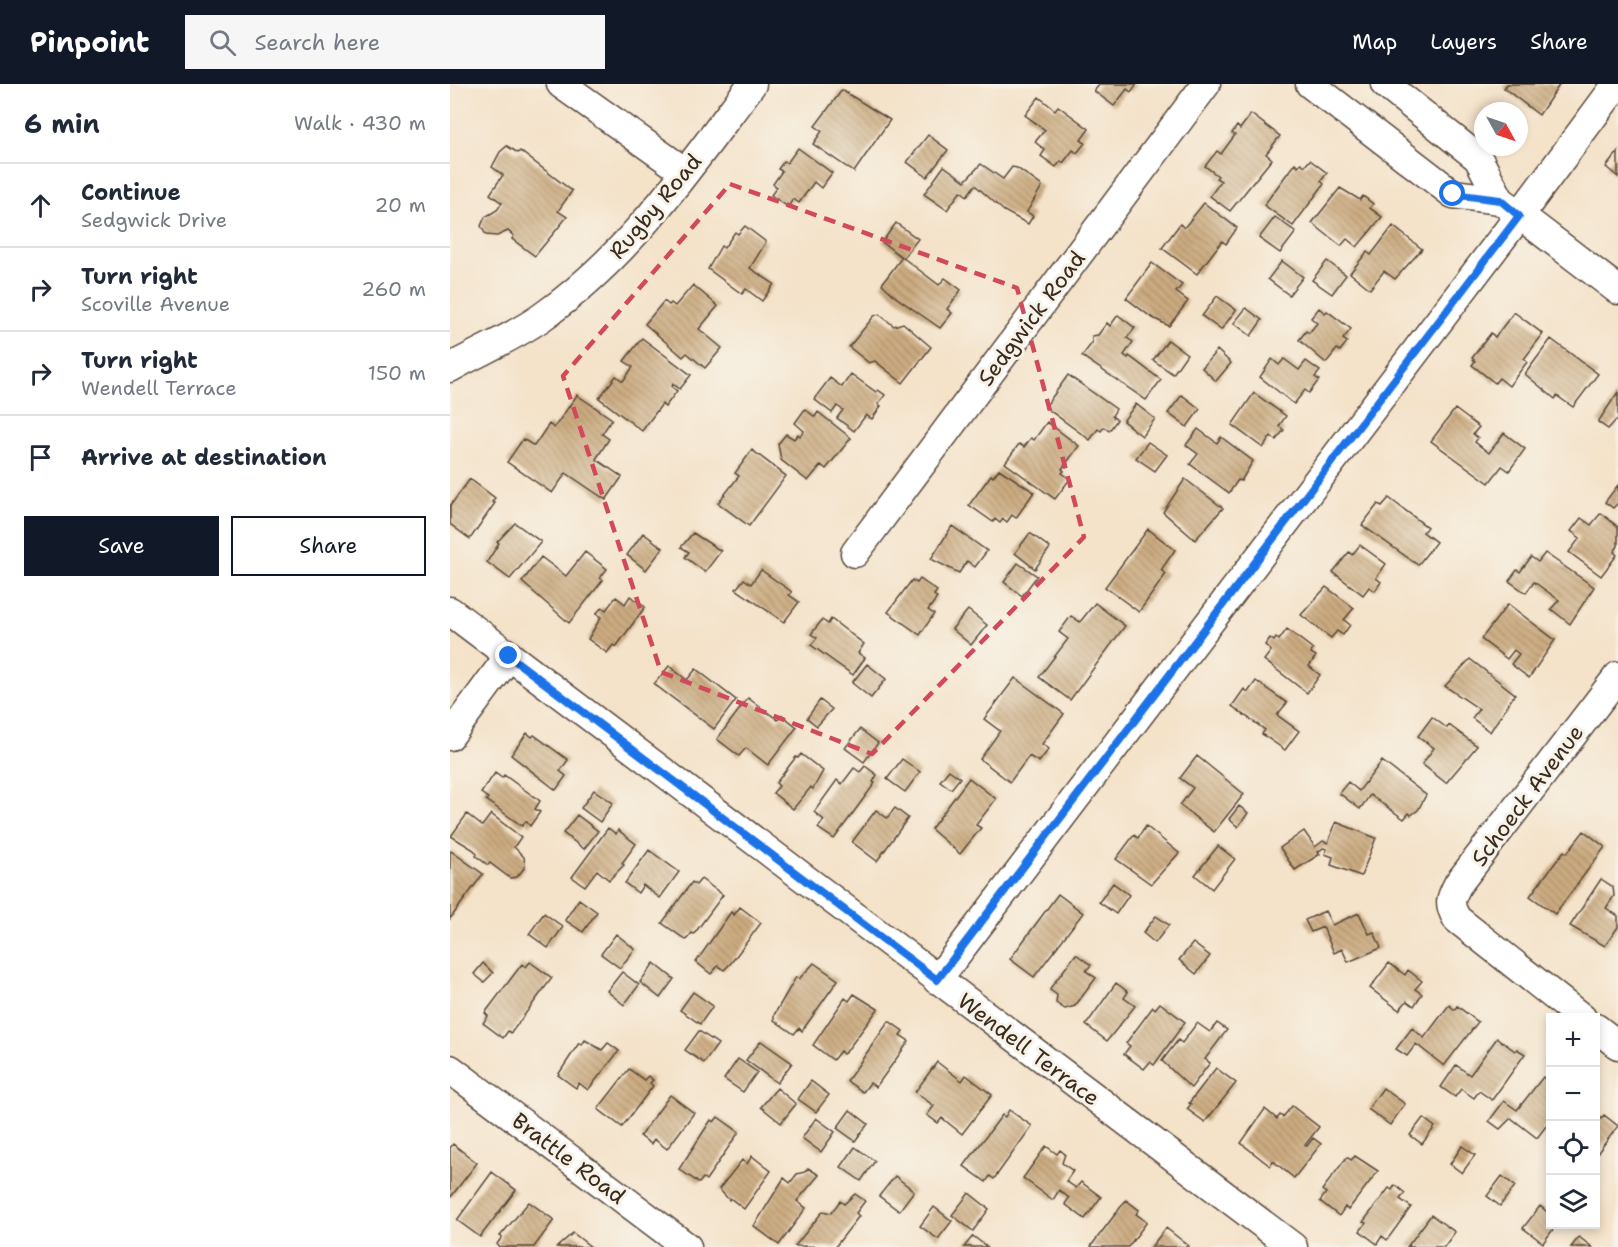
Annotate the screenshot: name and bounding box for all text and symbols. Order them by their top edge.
search box [185,15,605,69]
text: Pinpoint [30,23,149,61]
icon: search [206,26,239,59]
text: Search here [254,28,380,57]
text: Map [1352,28,1397,56]
text: Layers [1430,28,1497,56]
text: Share [1530,28,1588,56]
north arrow [1474,102,1528,156]
text: 6 min [24,106,100,141]
text: Walk · 430 m [294,110,426,136]
street label: Rugby Road [603,147,708,265]
text: Continue [81,178,181,207]
route start [1439,180,1465,206]
icon: ahead [24,189,57,222]
text: 20 m [375,192,426,218]
text: Sedgwick Drive [81,207,227,233]
street label: Sedgwick Road [971,245,1092,392]
text: Turn right [81,262,198,291]
icon: right [24,273,57,306]
text: 260 m [361,276,426,302]
text: Scoville Avenue [81,291,230,317]
text: Turn right [81,346,198,375]
icon: right [24,357,57,390]
text: 150 m [368,360,426,386]
text: Wendell Terrace [81,375,236,401]
icon: arrive [24,441,57,474]
text: Arrive at destination [81,443,327,472]
button: Save [24,516,219,576]
button: Share [231,516,426,576]
route end [495,642,521,668]
street label: Schoeck Avenue [1465,719,1590,872]
street label: Wendell Terrace [952,986,1106,1112]
map controls [1546,1013,1600,1229]
button: + [1546,1013,1600,1067]
button: − [1546,1067,1600,1121]
street label: Brattle Road [506,1106,632,1211]
button: locate [1546,1121,1600,1175]
button: layers [1546,1175,1600,1229]

